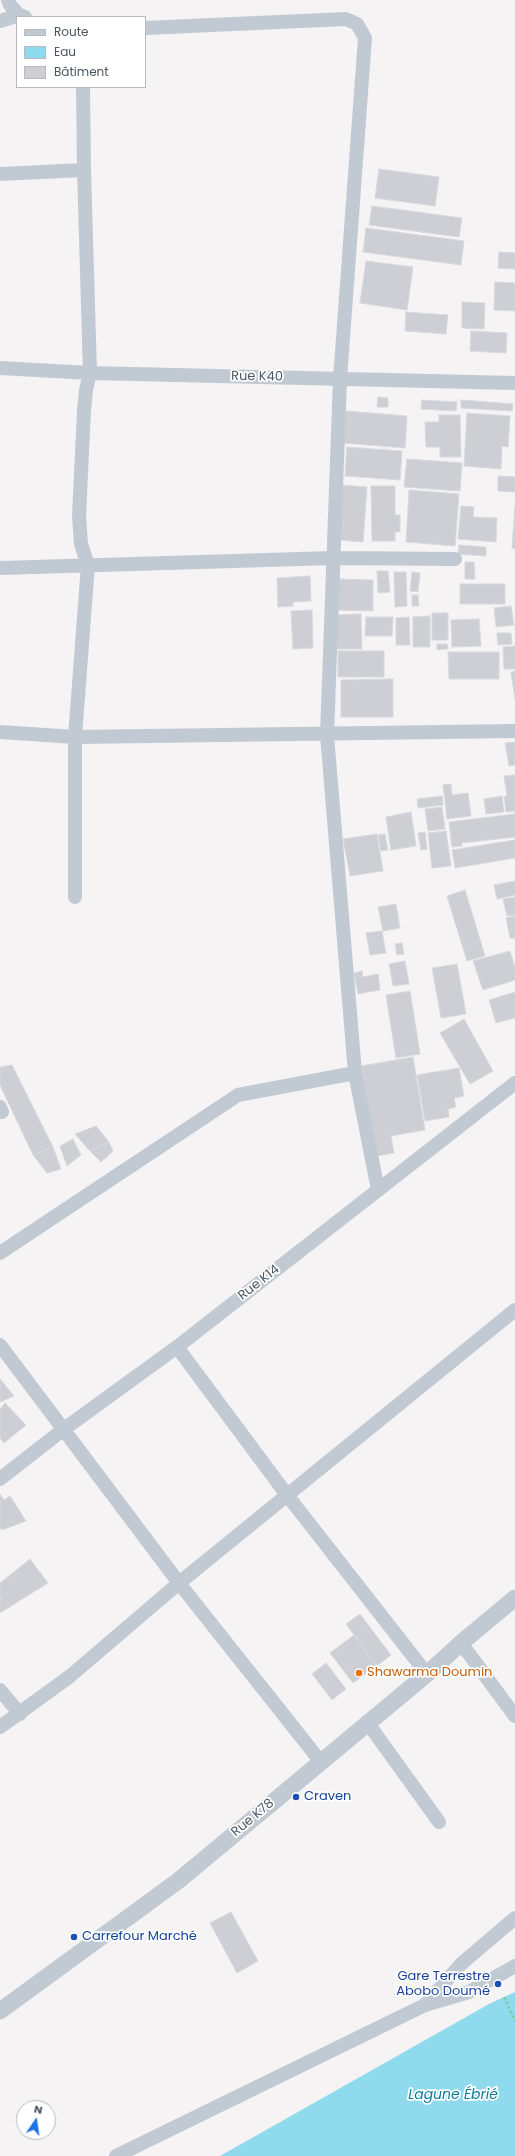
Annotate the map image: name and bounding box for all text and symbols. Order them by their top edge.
legend [16,16,146,88]
text: Route [54,23,88,40]
text: Eau [54,43,76,60]
text: Bâtiment [54,63,109,80]
street label: Rue K40 [231,369,283,385]
street label: Rue K14 [235,1262,283,1304]
place label: Shawarma Doumin [367,1665,492,1681]
marker: Shawarma Doumin [354,1668,364,1678]
place label: Craven [304,1789,351,1805]
marker: Craven [291,1792,301,1802]
street label: Rue K78 [229,1796,277,1840]
place label: Carrefour Marché [82,1929,197,1945]
marker: Carrefour Marché [69,1932,79,1942]
place label: Gare Terrestre Abobo Doumé [396,1969,490,2000]
marker: Gare Terrestre Abobo Doumé [493,1979,503,1989]
water label: Lagune Ébrié [408,2087,498,2103]
north arrow [16,2100,56,2140]
text: N [33,2101,44,2118]

